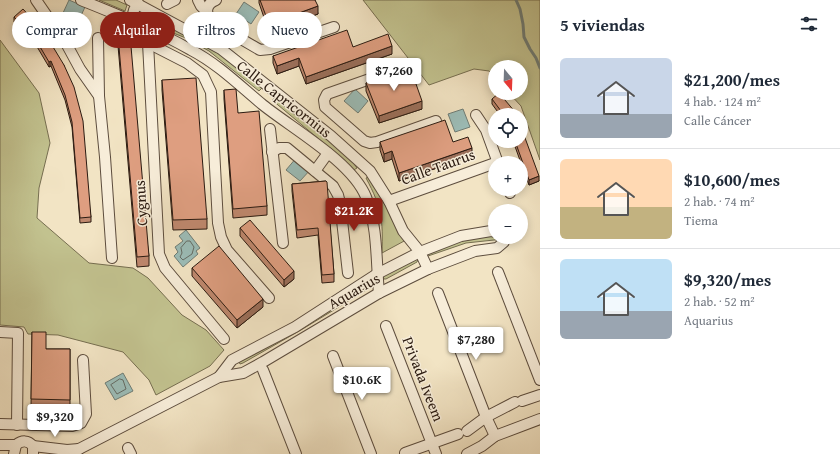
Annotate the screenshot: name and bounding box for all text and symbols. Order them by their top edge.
chip: Comprar [12,12,92,48]
chip: Alquilar [100,12,175,48]
chip: Filtros [183,12,249,48]
chip: Nuevo [257,12,322,48]
text: 5 viviendas [560,12,645,37]
icon: filters [798,13,820,35]
street label: Calle Capricornius [233,55,336,142]
pin: $7,260 [361,58,427,92]
north arrow [488,60,528,100]
map controls [488,60,528,244]
text: $7,260 [375,61,413,80]
text: $21,200/mes [684,67,780,92]
icon: home [592,74,640,122]
text: 4 hab. · 124 m² [684,92,761,111]
button: locate [488,108,528,148]
text: Calle Cáncer [684,111,751,130]
street label: Calle Taurus [398,143,478,190]
button: + [488,156,528,196]
text: $10,600/mes [684,167,780,192]
icon: home [592,175,640,223]
street label: Cygnus [129,180,152,226]
text: 2 hab. · 74 m² [684,192,755,211]
pin: $21.2K [321,198,387,232]
text: $21.2K [335,201,373,220]
button: − [488,204,528,244]
text: Tiema [684,211,718,230]
street label: Aquarius [324,267,384,314]
text: $9,320/mes [684,267,771,292]
icon: home [592,275,640,323]
text: 2 hab. · 52 m² [684,292,755,311]
text: Aquarius [684,311,733,330]
pin: $7,280 [443,327,509,361]
text: $7,280 [457,330,495,349]
street label: Privada Iveem [398,333,450,425]
pin: $10.6K [329,367,395,401]
text: $10.6K [343,370,381,389]
pin: $9,320 [22,404,88,438]
text: $9,320 [36,407,74,426]

